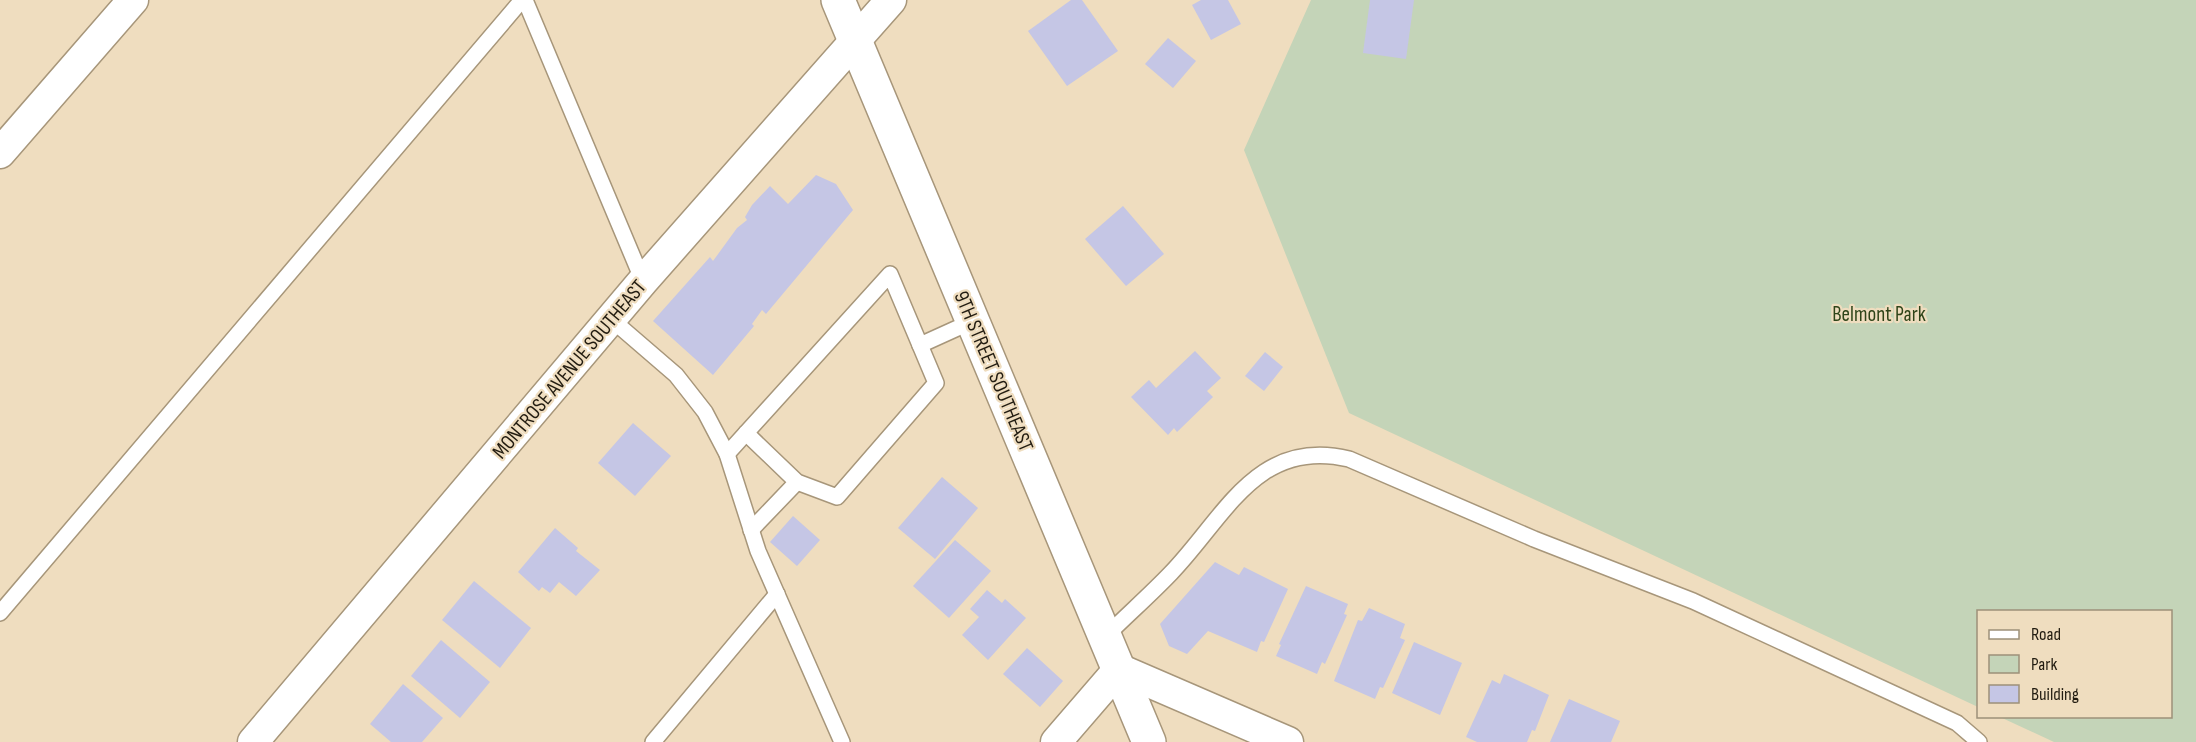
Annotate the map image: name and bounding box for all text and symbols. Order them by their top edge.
street label: MONTROSE AVENUE SOUTHEAST [487,274,652,464]
street label: 9TH STREET SOUTHEAST [948,287,1039,456]
park label: Belmont Park [1832,302,1926,327]
legend [1977,610,2172,718]
text: Road [2031,624,2061,645]
text: Park [2031,654,2057,675]
text: Building [2031,684,2079,705]

